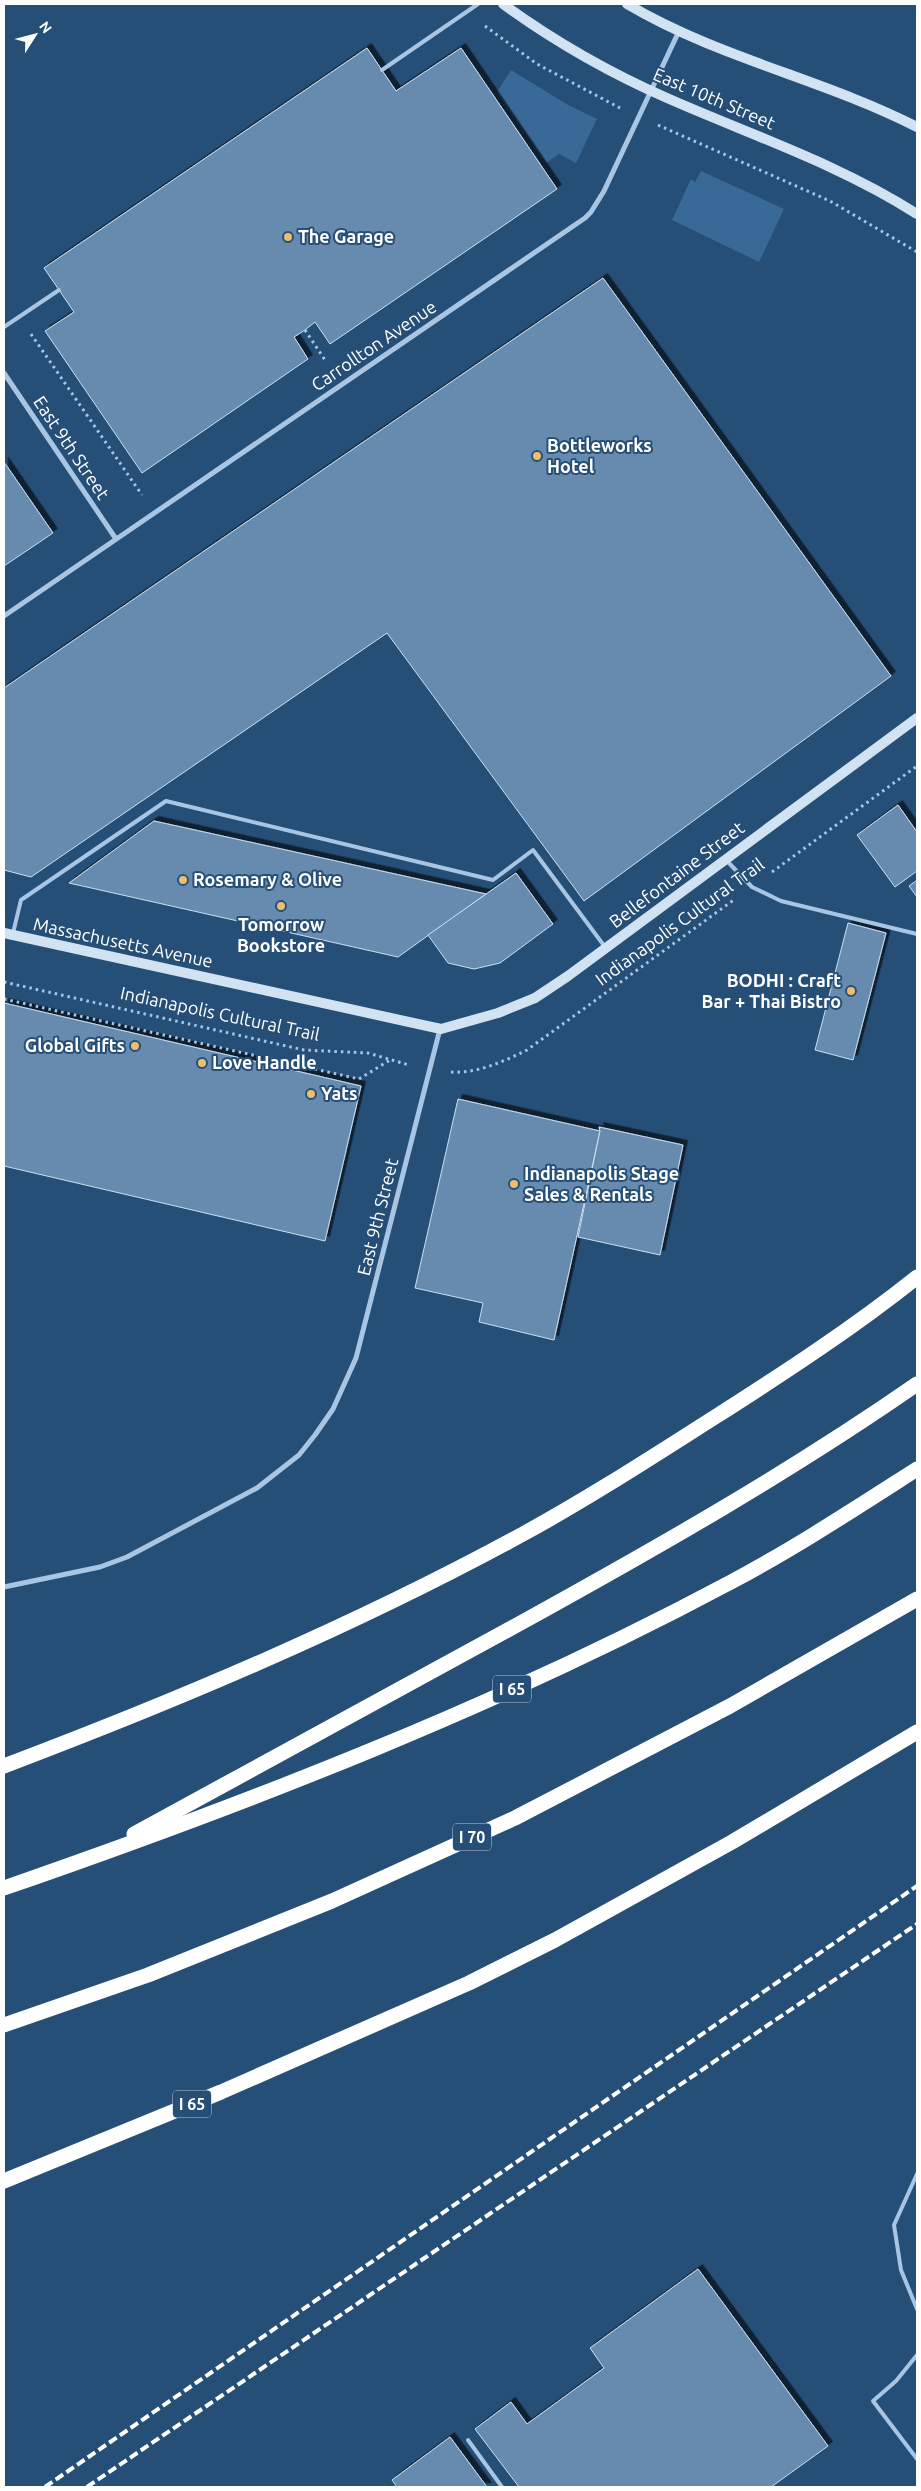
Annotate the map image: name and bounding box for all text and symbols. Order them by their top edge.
north arrow [10,10,60,60]
text: N [36,18,55,36]
street label: East 10th Street [650,63,778,133]
place label: The Garage [298,226,394,246]
marker: The Garage [282,231,294,243]
street label: Carrollton Avenue [307,296,440,394]
street label: East 9th Street [30,392,114,503]
place label: Bottleworks Hotel [547,435,652,476]
marker: Bottleworks Hotel [531,450,543,462]
street label: Bellefontaine Street [605,817,748,931]
street label: Indianapolis Cultural Trail [591,853,768,989]
place label: Rosemary & Olive [193,869,342,889]
marker: Rosemary & Olive [177,874,189,886]
marker: Tomorrow Bookstore [275,900,287,912]
street label: Massachusetts Avenue [32,913,215,971]
place label: Tomorrow Bookstore [237,914,325,955]
place label: BODHI : Craft Bar + Thai Bistro [702,970,841,1011]
street label: Indianapolis Cultural Trail [119,982,322,1044]
marker: BODHI : Craft Bar + Thai Bistro [845,985,857,997]
place label: Global Gifts [25,1035,125,1055]
marker: Global Gifts [129,1040,141,1052]
place label: Love Handle [212,1052,317,1072]
marker: Love Handle [196,1057,208,1069]
place label: Yats [321,1083,357,1103]
marker: Yats [305,1088,317,1100]
street label: East 9th Street [353,1156,401,1278]
place label: Indianapolis Stage Sales & Rentals [524,1163,679,1204]
marker: Indianapolis Stage Sales & Rentals [508,1178,520,1190]
road number: I 65 [493,1676,531,1702]
road number: I 70 [453,1824,491,1850]
road number: I 65 [173,2090,211,2118]

